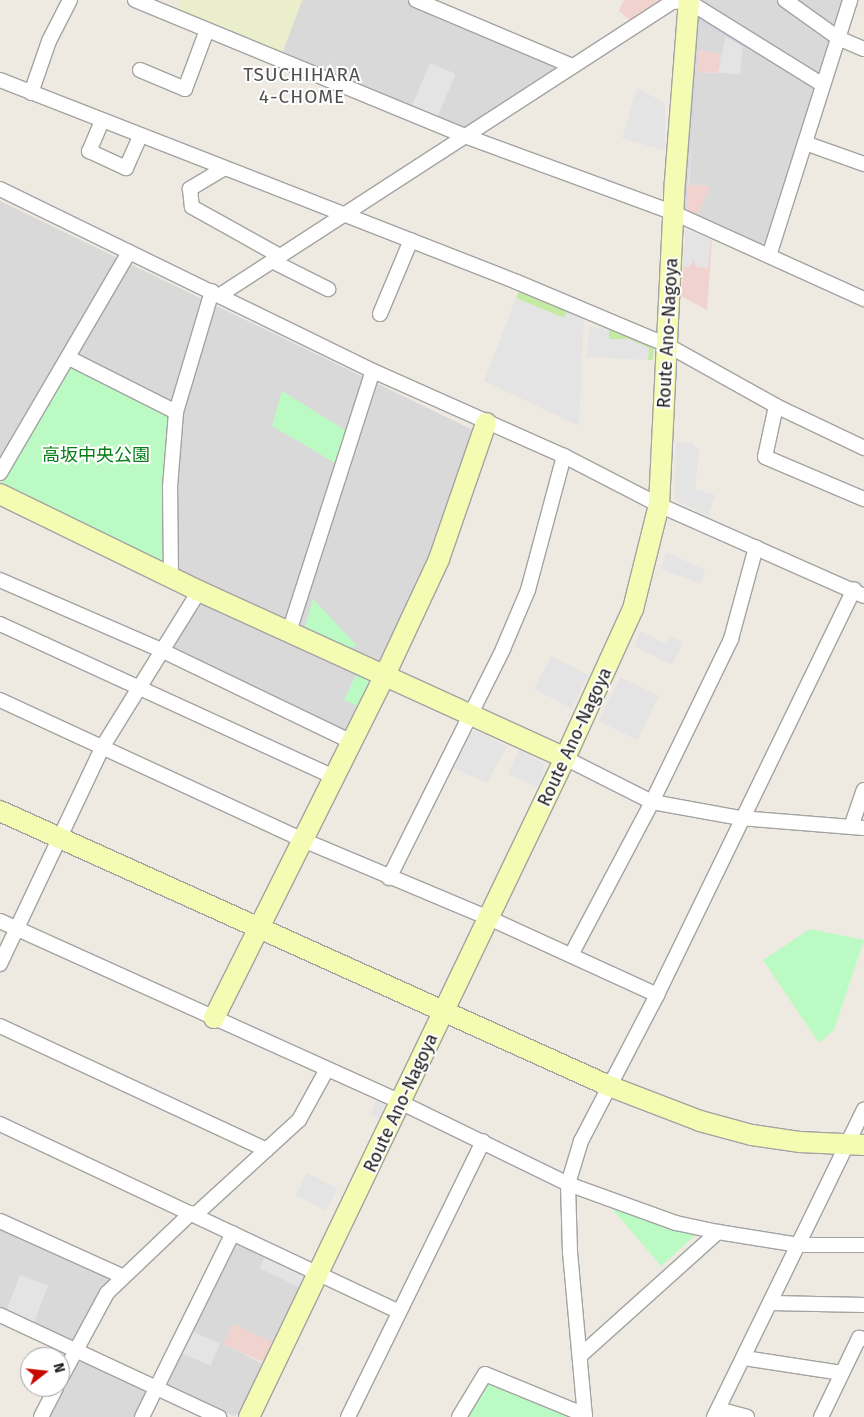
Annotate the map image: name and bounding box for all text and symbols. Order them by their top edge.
district label: TSUCHIHARA 4-CHOME [242,64,362,108]
street label: Route Ano-Nagoya [653,257,683,409]
park label: 高坂中央公園 [42,444,150,466]
street label: Route Ano-Nagoya [533,664,617,810]
street label: Route Ano-Nagoya [359,1030,443,1176]
north arrow [20,1347,70,1397]
text: N [49,1361,68,1375]

